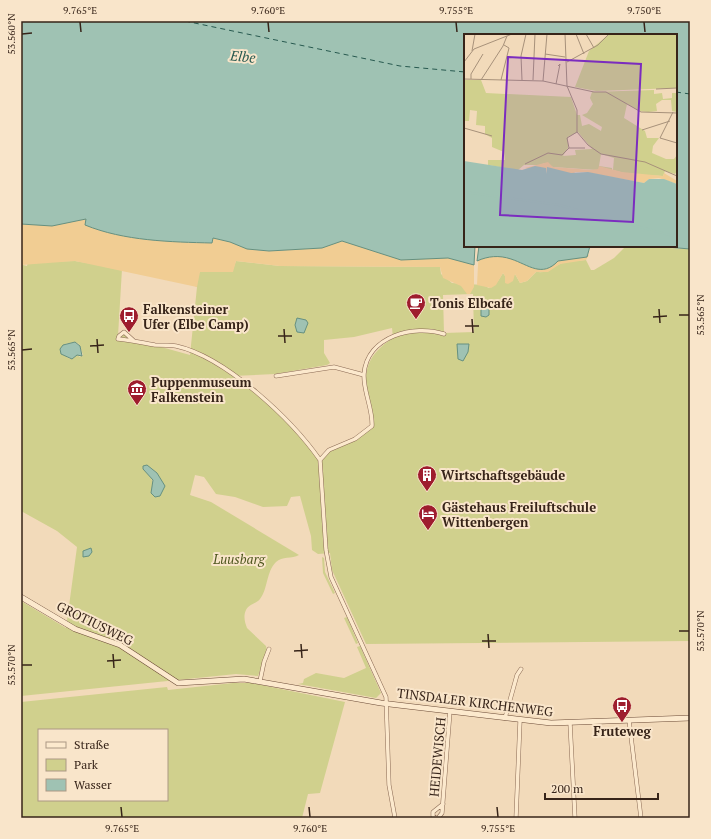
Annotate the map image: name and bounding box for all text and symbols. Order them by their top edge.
text: 9.765°E [63,4,97,17]
text: 9.760°E [251,4,285,17]
text: 9.755°E [439,4,473,17]
text: 9.750°E [627,4,661,17]
text: 53.560°N [5,13,18,55]
inset map [464,34,677,247]
water label: Elbe [228,45,257,67]
cafe icon: Tonis Elbcafé [405,292,427,320]
place label: Tonis Elbcafé [430,294,513,312]
text: 53.565°N [694,294,707,336]
place label: Falkensteiner Ufer (Elbe Camp) [143,300,249,333]
bus stop icon: Falkensteiner Ufer (Elbe Camp) [118,305,140,333]
text: 53.565°N [5,329,18,371]
place label: Puppenmuseum Falkenstein [151,373,252,406]
museum icon: Puppenmuseum Falkenstein [126,378,148,406]
building icon: Wirtschaftsgebäude [416,464,438,492]
place label: Wirtschaftsgebäude [441,466,565,484]
place label: Gästehaus Freiluftschule Wittenbergen [442,498,596,531]
hotel icon: Gästehaus Freiluftschule Wittenbergen [417,503,439,531]
park label: Luusbarg [212,550,265,568]
street label: GROTIUSWEG [54,597,136,649]
text: 53.570°N [694,610,707,652]
text: 53.570°N [5,644,18,686]
street label: TINSDALER KIRCHENWEG [396,683,554,721]
bus stop icon: Fruteweg [611,695,633,723]
street label: HEIDEWISCH [425,716,449,798]
place label: Fruteweg [593,722,651,740]
legend [38,729,168,801]
text: Straße [74,737,109,752]
text: Park [74,757,99,772]
scale bar [545,775,658,801]
text: Wasser [74,777,112,792]
text: 200 m [551,781,584,796]
text: 9.765°E [105,822,139,835]
text: 9.760°E [293,822,327,835]
text: 9.755°E [481,822,515,835]

